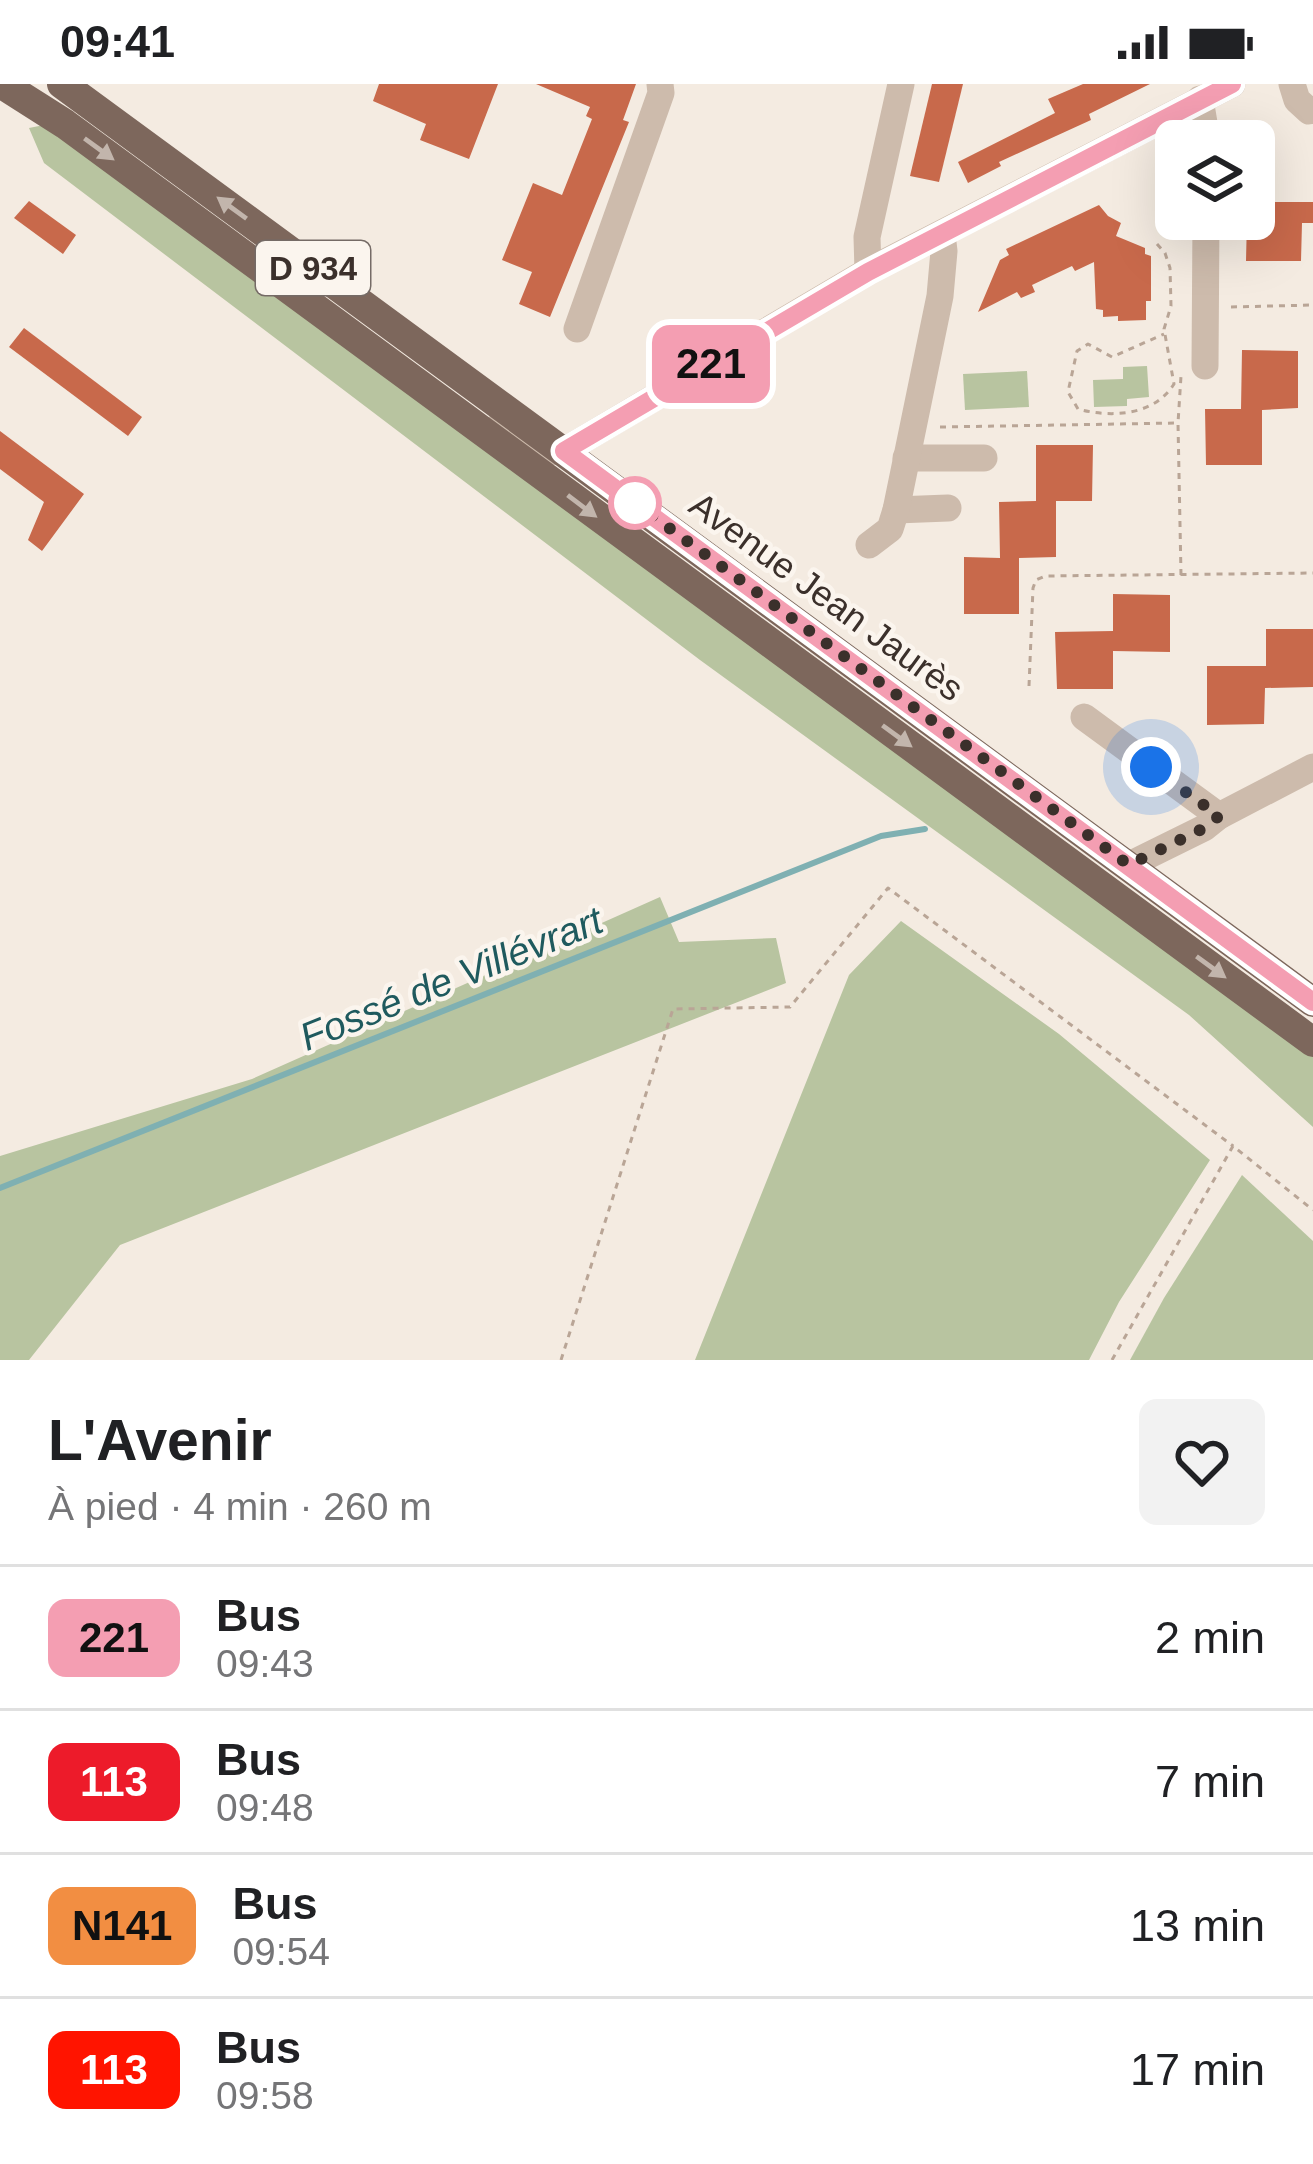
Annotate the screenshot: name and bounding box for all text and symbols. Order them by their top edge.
text: 09:41 [60,16,175,67]
map controls [1155,120,1275,240]
button: layers [1155,120,1275,240]
one-way arrow [83,137,115,161]
one-way arrow [216,197,248,221]
road number: D 934 [256,241,370,295]
line badge: 221 [642,325,780,403]
text: 221 [676,340,746,387]
unlabelled marker [610,478,660,528]
street label: Avenue Jean Jaurès [682,484,971,709]
one-way arrow [566,493,598,517]
one-way arrow [881,724,913,748]
your location [1121,737,1181,797]
water label: Fossé de Villévrart [294,897,611,1059]
one-way arrow [1195,954,1227,978]
button: heart [1139,1399,1265,1525]
text: L'Avenir [48,1408,272,1472]
text: À pied · 4 min · 260 m [48,1485,432,1528]
text: Bus [216,1590,301,1641]
text: 2 min [1155,1612,1265,1663]
text: 221 [79,1614,149,1661]
text: 09:43 [216,1642,314,1685]
text: Bus [216,1734,301,1785]
text: 7 min [1155,1756,1265,1807]
text: 113 [80,1758,148,1805]
text: 09:48 [216,1786,314,1829]
text: Bus [232,1878,317,1929]
text: 13 min [1130,1900,1265,1951]
text: N141 [72,1902,172,1949]
text: 09:54 [232,1930,330,1973]
text: Bus [216,2022,301,2073]
text: 17 min [1130,2044,1265,2095]
text: 113 [80,2046,148,2093]
text: 09:58 [216,2074,314,2117]

